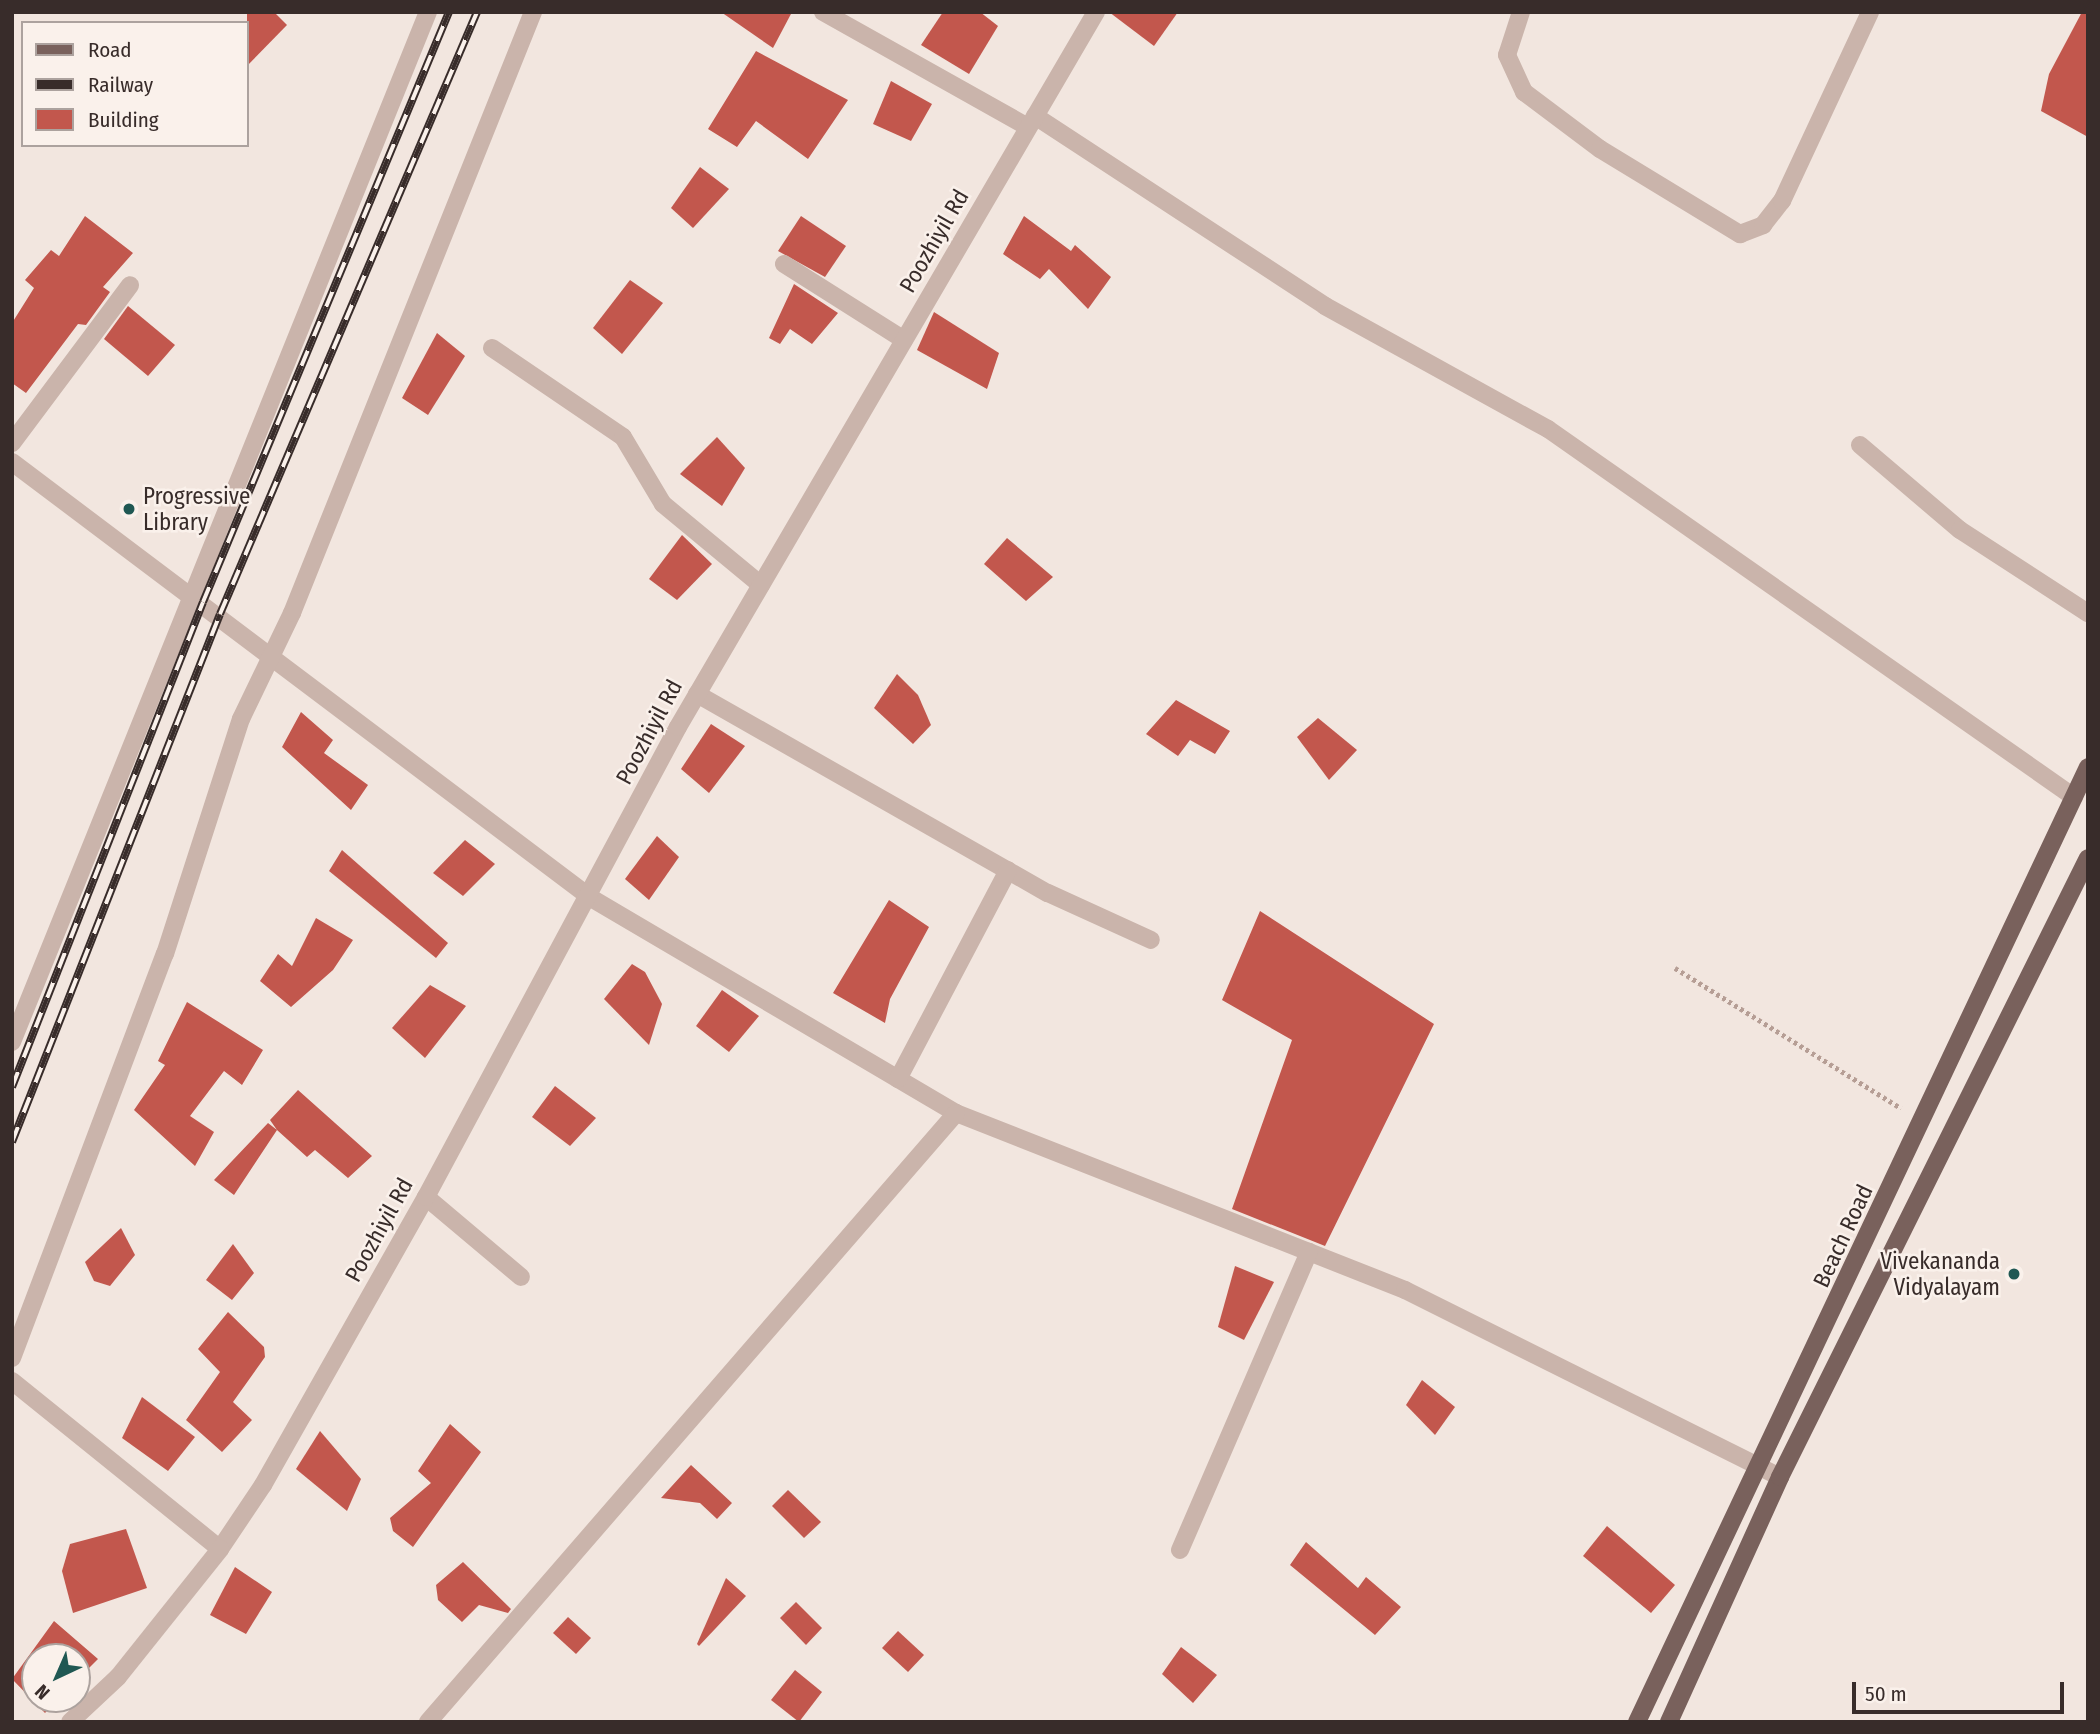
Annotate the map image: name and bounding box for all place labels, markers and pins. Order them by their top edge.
place label: Progressive Library [143,482,250,536]
marker: Progressive Library [121,501,137,517]
place label: Vivekananda Vidyalayam [1880,1247,2000,1301]
marker: Vivekananda Vidyalayam [2006,1266,2022,1282]

